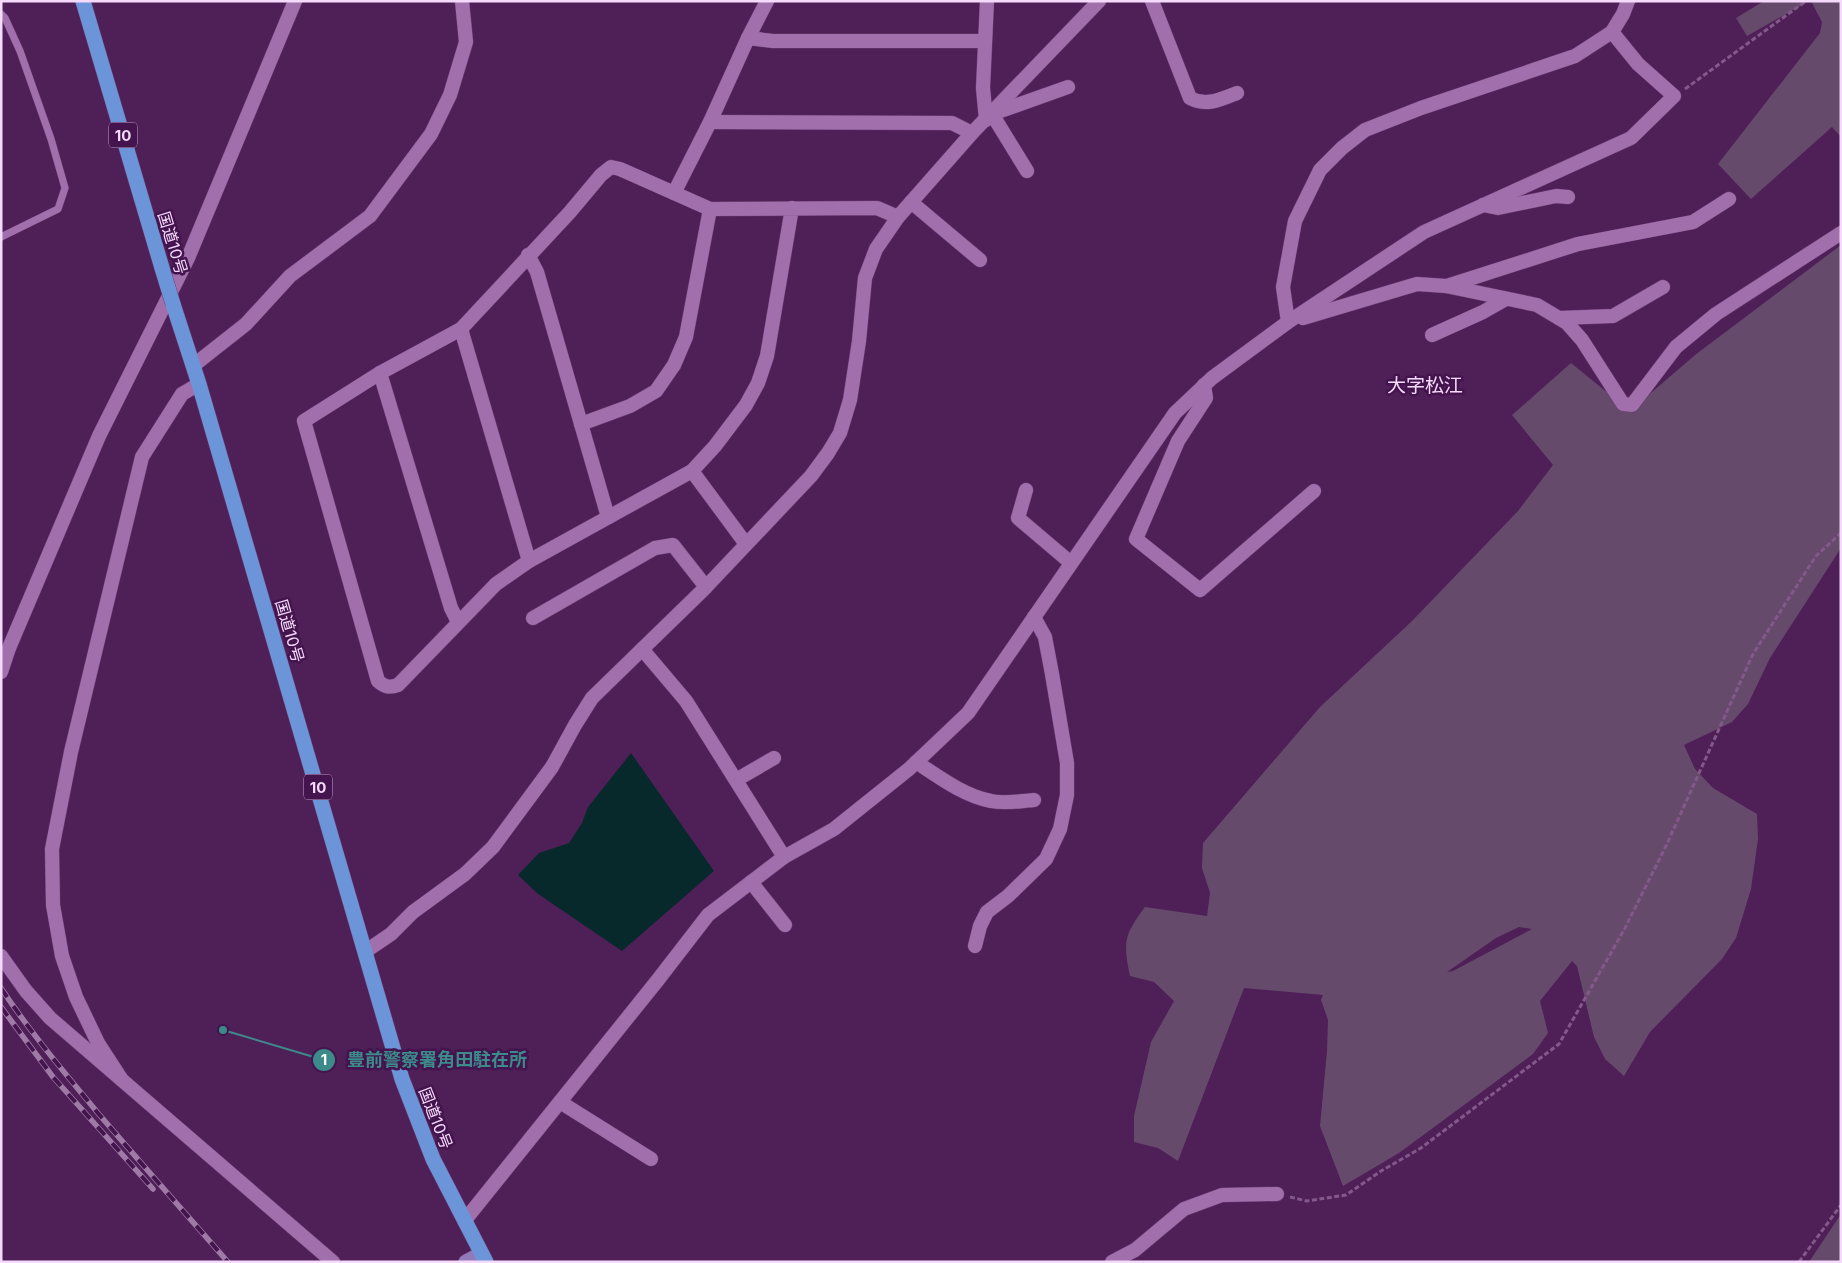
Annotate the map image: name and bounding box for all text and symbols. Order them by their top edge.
road number: 10 [109,122,137,148]
street label: 国道10号 [154,209,192,277]
district label: 大字松江 [1387,374,1463,397]
street label: 国道10号 [271,597,309,665]
road number: 10 [304,774,332,800]
callout: 豊前警察署角田駐在所 [312,1043,537,1076]
text: 豊前警察署角田駐在所 [347,1049,527,1070]
text: 1 [321,1050,327,1069]
street label: 国道10号 [415,1084,457,1152]

